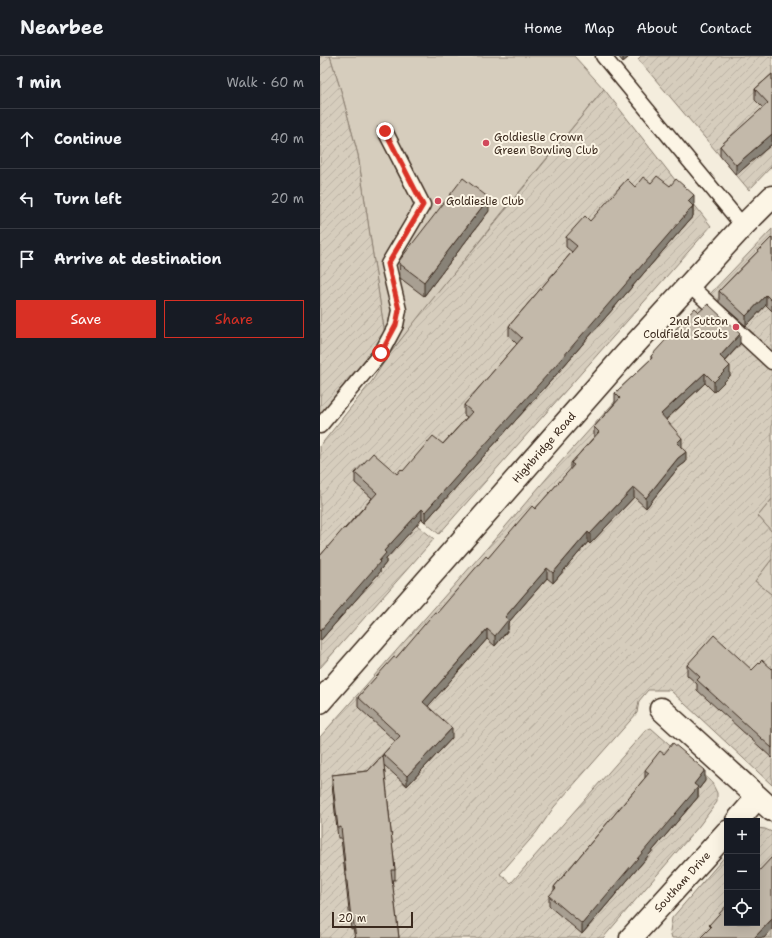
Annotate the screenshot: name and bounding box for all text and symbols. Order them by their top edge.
text: Nearbee [20,15,104,40]
text: Home [524,19,563,37]
text: Map [585,19,615,37]
text: About [637,19,678,37]
text: Contact [700,19,752,37]
text: 1 min [16,71,61,93]
text: Walk · 60 m [227,74,304,91]
route end [376,122,394,140]
icon: ahead [16,128,38,150]
text: Continue [54,129,122,149]
text: 40 m [270,130,304,147]
place label: Goldieslie Crown Green Bowling Club [494,130,598,158]
marker: Goldieslie Crown Green Bowling Club [481,138,491,148]
icon: left [16,188,38,210]
text: Turn left [54,189,122,209]
text: 20 m [271,190,304,207]
place label: Goldieslie Club [446,194,524,209]
marker: Goldieslie Club [433,196,443,206]
icon: arrive [16,248,38,270]
text: Arrive at destination [54,249,222,269]
button: Save [16,300,156,338]
button: Share [164,300,304,338]
place label: 2nd Sutton Coldfield Scouts [643,314,728,342]
marker: 2nd Sutton Coldfield Scouts [731,322,741,332]
route start [372,344,390,362]
street label: Highbridge Road [509,409,579,486]
map controls [724,818,760,926]
button: + [724,818,760,854]
street label: Southam Drive [651,848,714,916]
button: − [724,854,760,890]
button: locate [724,890,760,926]
scale bar [332,910,413,929]
text: 20 m [338,911,366,926]

